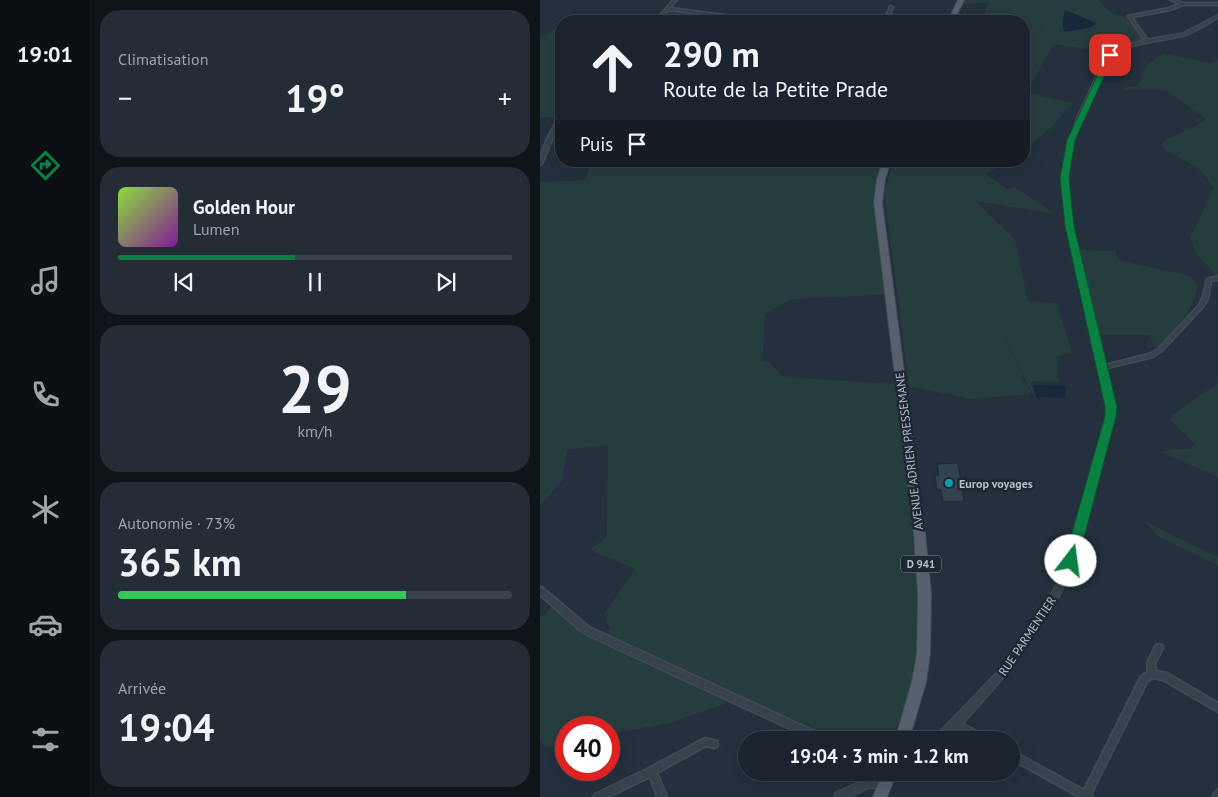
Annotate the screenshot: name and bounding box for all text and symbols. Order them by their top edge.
text: 290 m [663,31,760,77]
pin [1089,34,1131,76]
icon: ahead [580,35,645,100]
text: 19:01 [17,40,73,68]
icon: arrive [1096,41,1124,69]
text: Climatisation [118,49,208,69]
text: 19° [285,73,345,122]
text: Route de la Petite Prade [663,75,888,103]
text: − [118,79,132,116]
text: + [498,79,512,116]
icon: arrive [623,130,651,158]
text: Puis [580,132,613,156]
icon: directions [28,148,63,183]
text: Golden Hour [193,195,295,219]
text: Lumen [193,219,239,239]
icon: music [28,263,63,298]
icon: previous [170,268,198,296]
icon: pause [301,268,329,296]
icon: next [432,268,460,296]
text: 29 [278,346,352,430]
street label: AVENUE ADRIEN PRESSEMANE [892,371,926,531]
icon: phone [28,377,63,412]
text: km/h [297,421,333,441]
place label: Europ voyages [959,476,1033,491]
marker: Europ voyages [943,477,955,489]
icon: climate [28,492,63,527]
text: Autonomie · 73% [118,513,235,533]
position arrow [1044,534,1096,586]
text: 365 km [118,537,242,586]
road number: D 941 [901,556,941,572]
street label: RUE PARMENTIER [995,593,1059,679]
icon: car [28,607,63,642]
text: Arrivée [118,678,166,698]
text: 19:04 [118,702,214,751]
speed limit sign: 40 [555,716,620,781]
icon: filters [28,722,63,757]
text: 19:04 · 3 min · 1.2 km [789,744,969,768]

